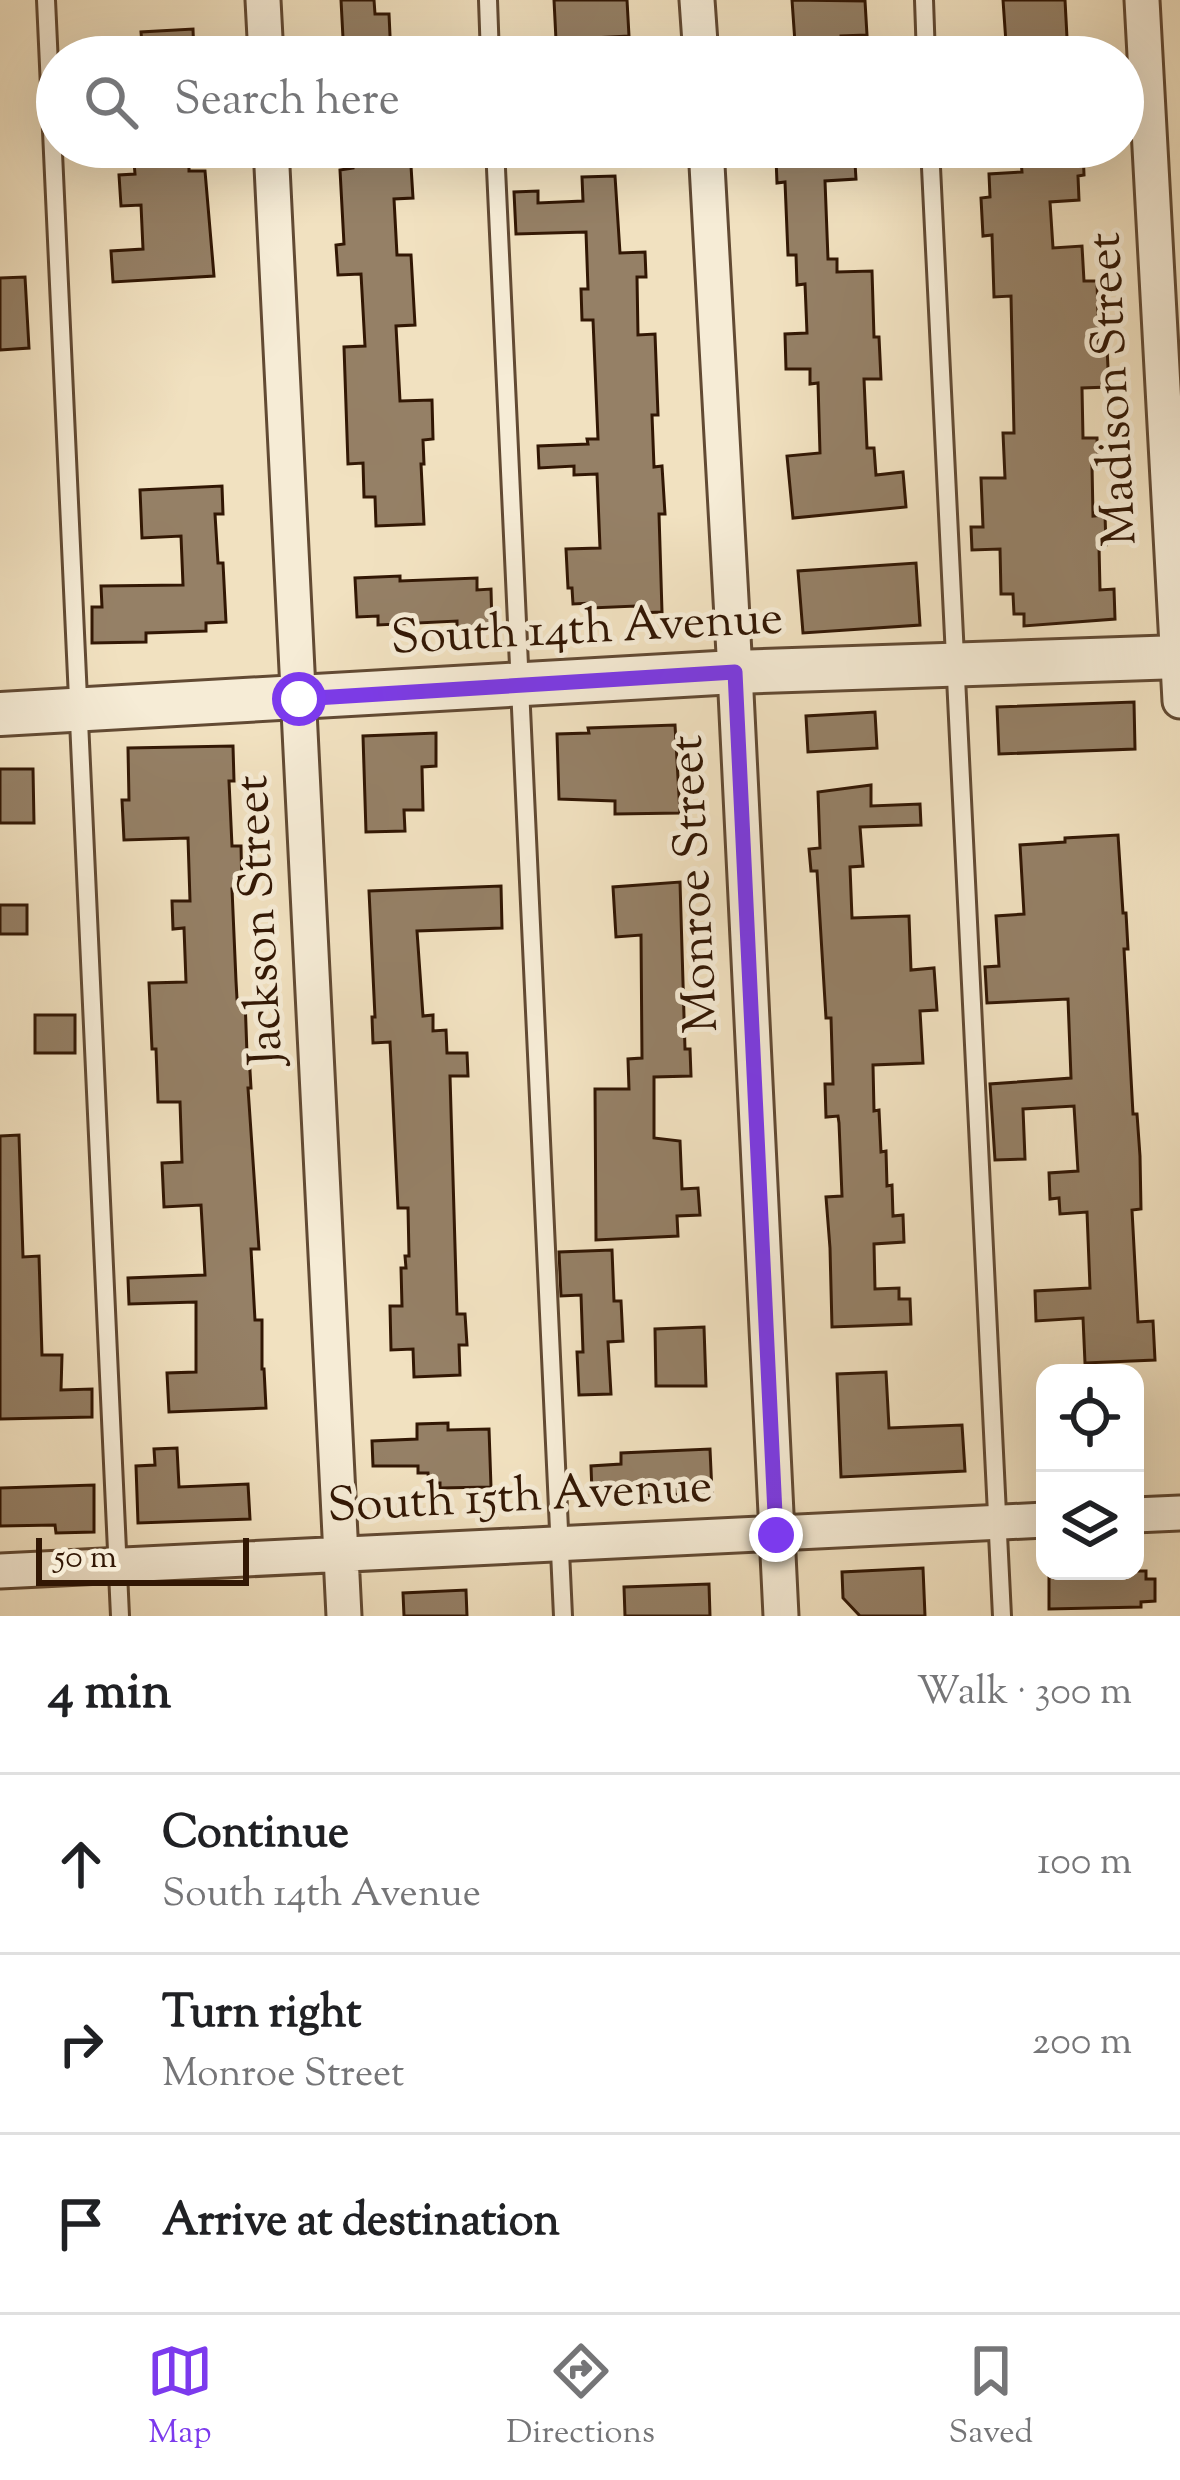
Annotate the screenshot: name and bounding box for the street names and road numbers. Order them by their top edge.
street label: Madison Street [1072,230,1158,548]
street label: South 14th Avenue [389,586,785,676]
street label: Monroe Street [655,733,739,1035]
street label: Jackson Street [220,773,304,1070]
street label: South 15th Avenue [326,1454,714,1544]

